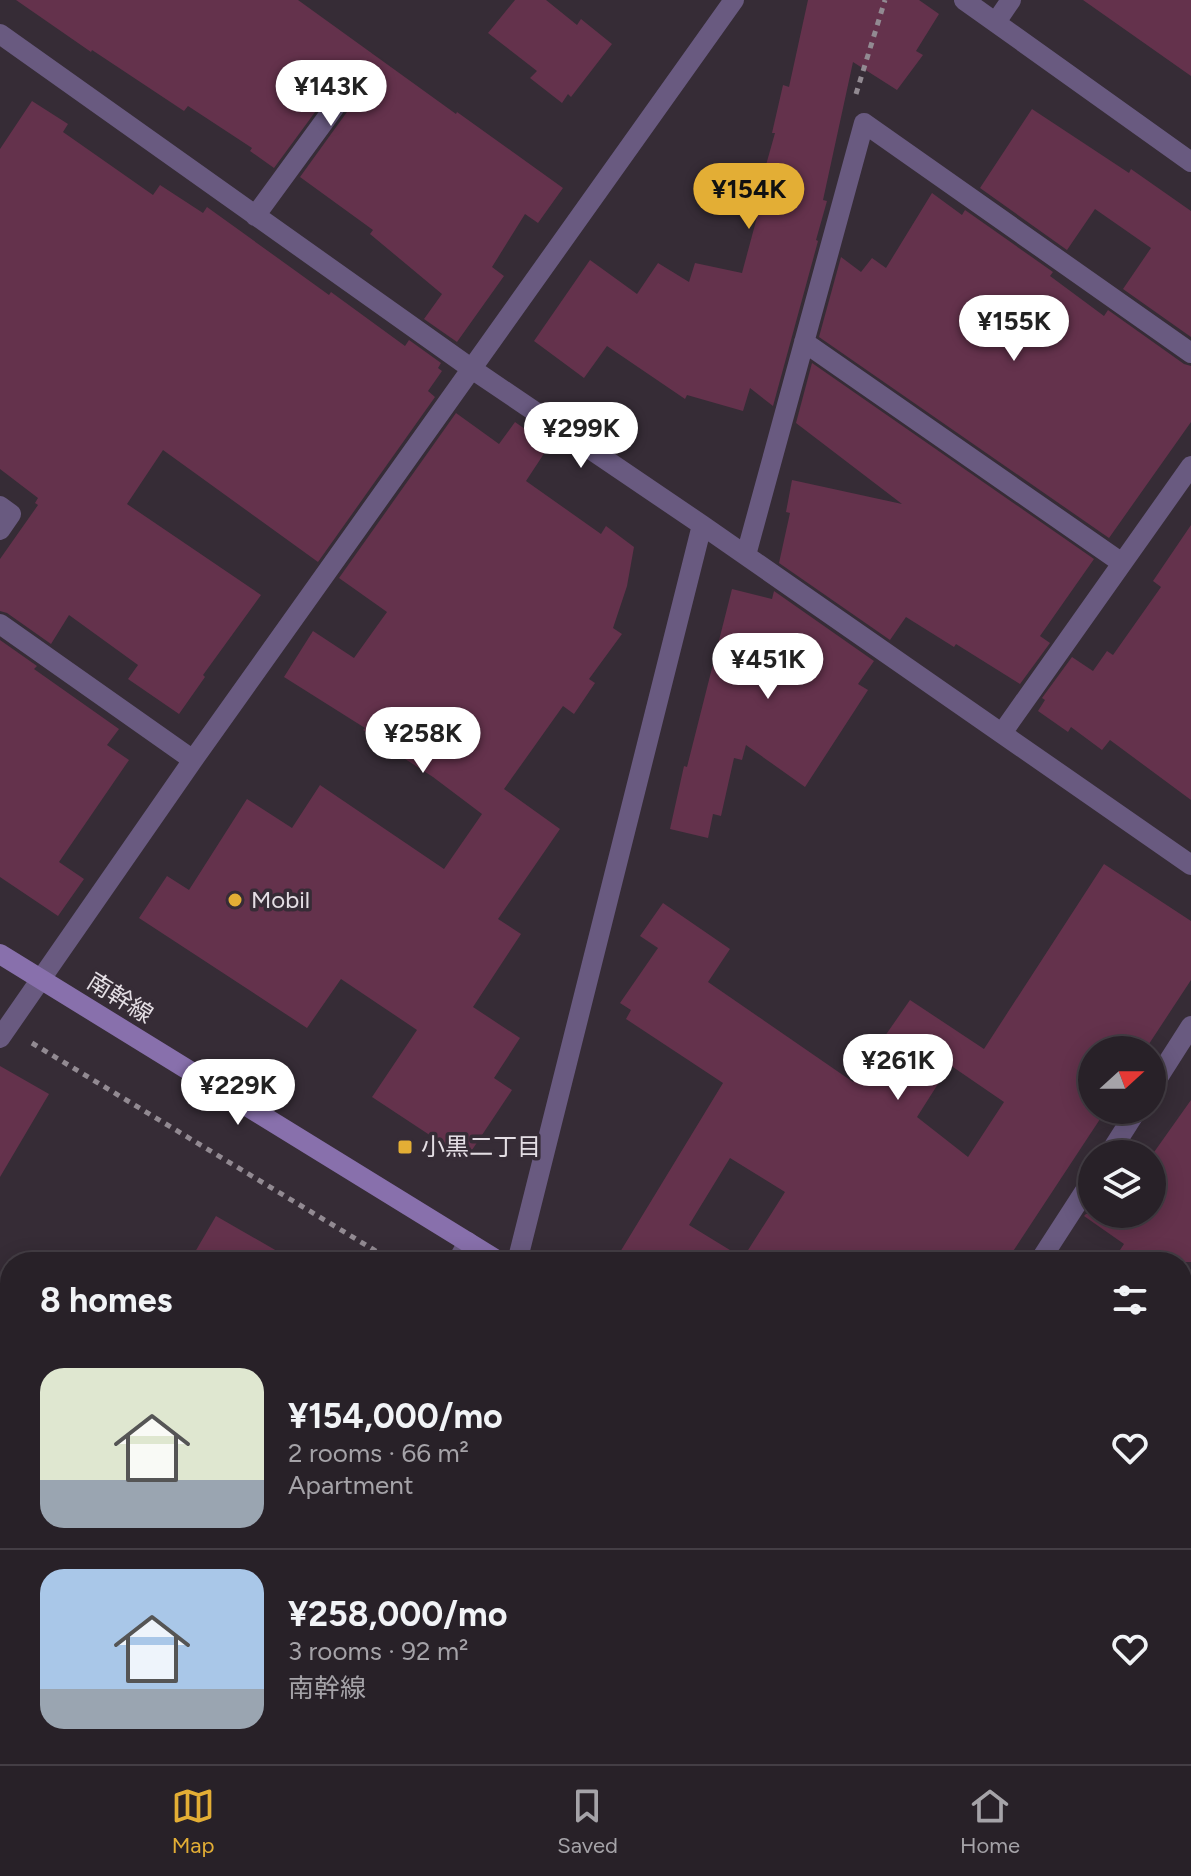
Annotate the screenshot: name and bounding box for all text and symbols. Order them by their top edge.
pin: ¥143K [275,60,387,128]
text: ¥143K [294,70,368,102]
pin: ¥154K [693,163,805,231]
text: ¥154K [711,173,787,205]
pin: ¥155K [958,295,1070,363]
text: ¥155K [977,305,1051,337]
pin: ¥299K [525,402,637,470]
text: ¥299K [542,412,620,444]
pin: ¥451K [712,633,824,701]
text: ¥451K [730,643,806,675]
pin: ¥258K [367,707,479,775]
text: ¥258K [384,717,462,749]
place label: Mobil [251,885,310,914]
marker: Mobil [226,891,244,909]
street label: 南幹線 [82,966,158,1029]
pin: ¥261K [842,1034,954,1102]
north arrow [1078,1036,1166,1124]
map controls [1078,1036,1166,1228]
text: ¥261K [861,1044,935,1076]
pin: ¥229K [182,1059,294,1127]
text: ¥229K [199,1069,277,1101]
place label: 小黒二丁目 [421,1132,541,1161]
marker: 小黒二丁目 [396,1138,414,1156]
button: layers [1078,1140,1166,1228]
icon: filters [1108,1278,1152,1322]
text: 8 homes [40,1280,172,1321]
text: ¥154,000/mo [288,1396,503,1437]
icon: home [104,1400,200,1496]
icon: heart [1108,1426,1152,1470]
text: 2 rooms · 66 m² [288,1437,469,1469]
text: Apartment [288,1469,414,1501]
text: ¥258,000/mo [288,1594,507,1635]
icon: home [104,1601,200,1697]
icon: heart [1108,1627,1152,1671]
text: 3 rooms · 92 m² [288,1635,468,1667]
text: 南幹線 [288,1672,366,1704]
tab: Map [171,1784,215,1859]
tab: Saved [557,1784,618,1859]
tab: Home [960,1784,1020,1859]

